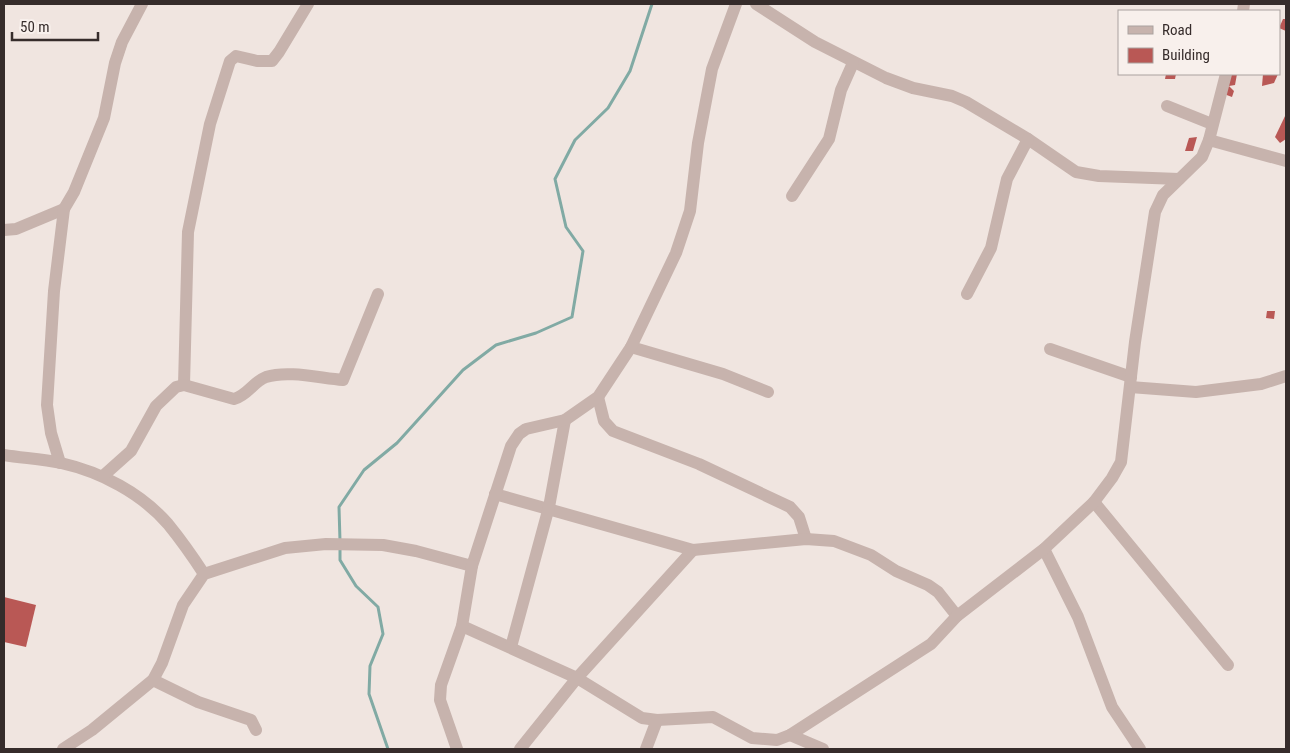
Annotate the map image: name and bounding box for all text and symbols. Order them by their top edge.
scale bar [12,10,99,42]
legend [1118,10,1280,75]
text: 50 m [20,18,50,36]
text: Road [1162,21,1192,39]
text: Building [1162,46,1210,64]

